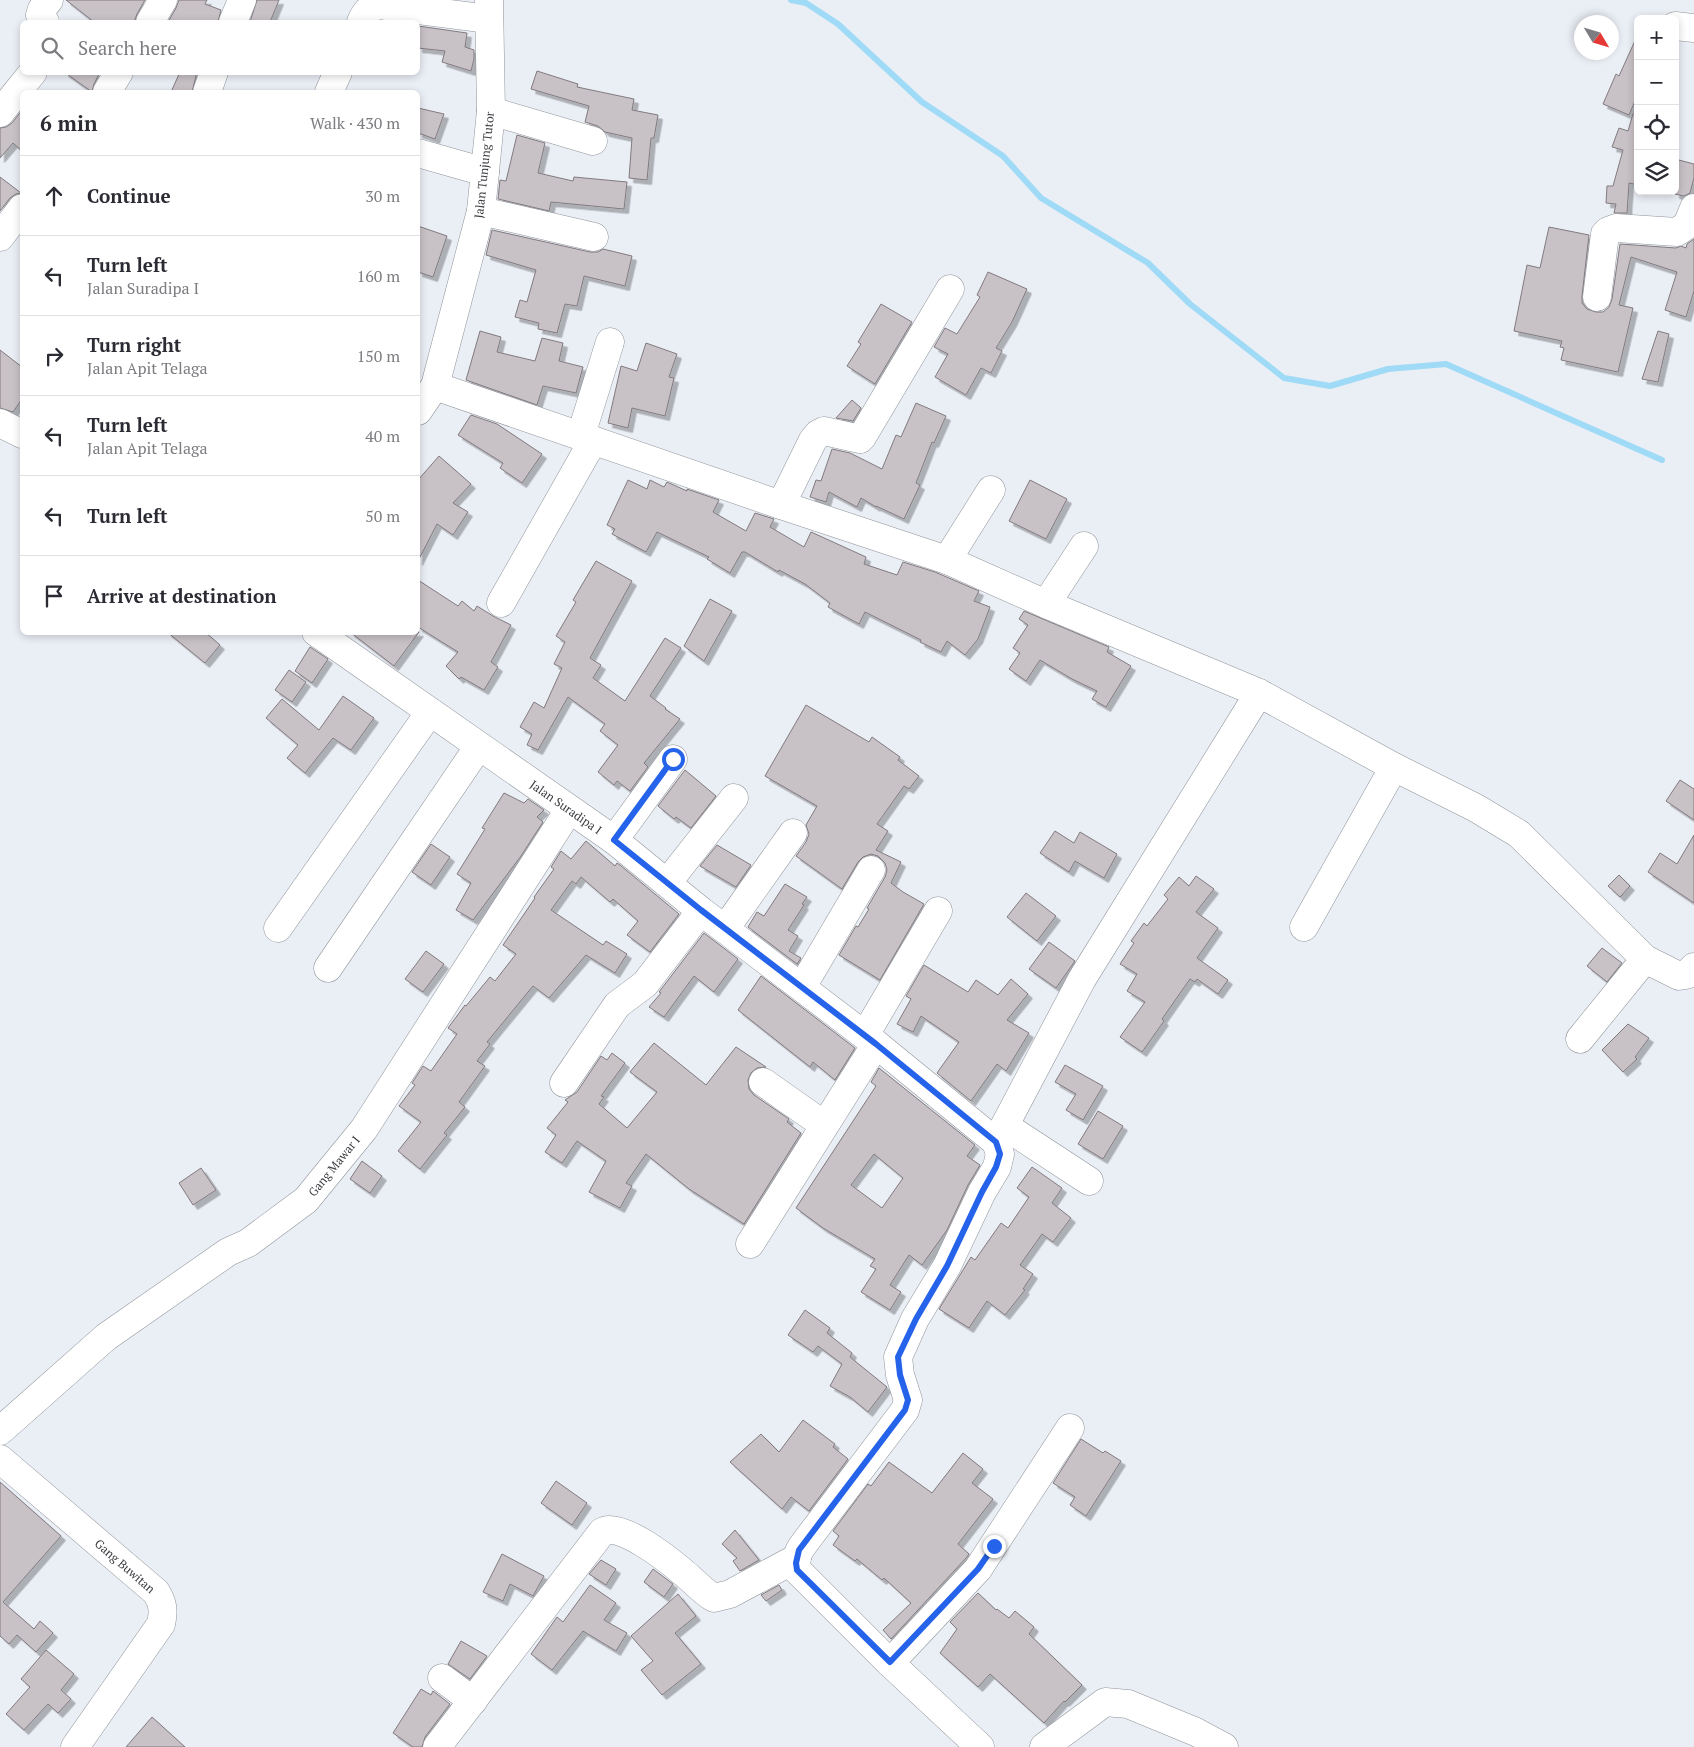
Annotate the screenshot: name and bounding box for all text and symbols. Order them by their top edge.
north arrow [1574,15,1619,60]
map controls [1634,15,1679,195]
button: + [1634,15,1679,60]
search box [20,20,420,75]
icon: search [38,34,66,62]
text: Search here [78,35,177,60]
button: − [1634,60,1679,105]
button: locate [1634,105,1679,150]
text: 6 min [40,109,97,137]
street label: Jalan Tunjung Tutor [471,110,497,219]
text: Walk · 430 m [310,112,400,134]
button: layers [1634,150,1679,195]
icon: ahead [40,182,68,210]
text: Continue [87,183,171,208]
text: 30 m [365,185,400,207]
text: Turn left [87,252,168,277]
icon: left [40,262,68,290]
text: 160 m [357,265,400,287]
text: Jalan Suradipa I [87,277,199,299]
text: Turn right [87,332,181,357]
icon: right [40,342,68,370]
text: 150 m [357,345,400,367]
text: Jalan Apit Telaga [87,357,207,379]
text: Turn left [87,412,168,437]
icon: left [40,422,68,450]
text: 40 m [365,425,400,447]
text: Jalan Apit Telaga [87,437,207,459]
icon: left [40,502,68,530]
text: Turn left [87,503,168,528]
text: 50 m [365,505,400,527]
icon: arrive [40,582,68,610]
text: Arrive at destination [87,583,276,608]
route start [662,748,685,771]
street label: Jalan Suradipa I [527,777,605,837]
street label: Gang Mawar I [305,1133,363,1199]
route end [983,1535,1006,1558]
street label: Gang Buwitan [92,1536,158,1596]

